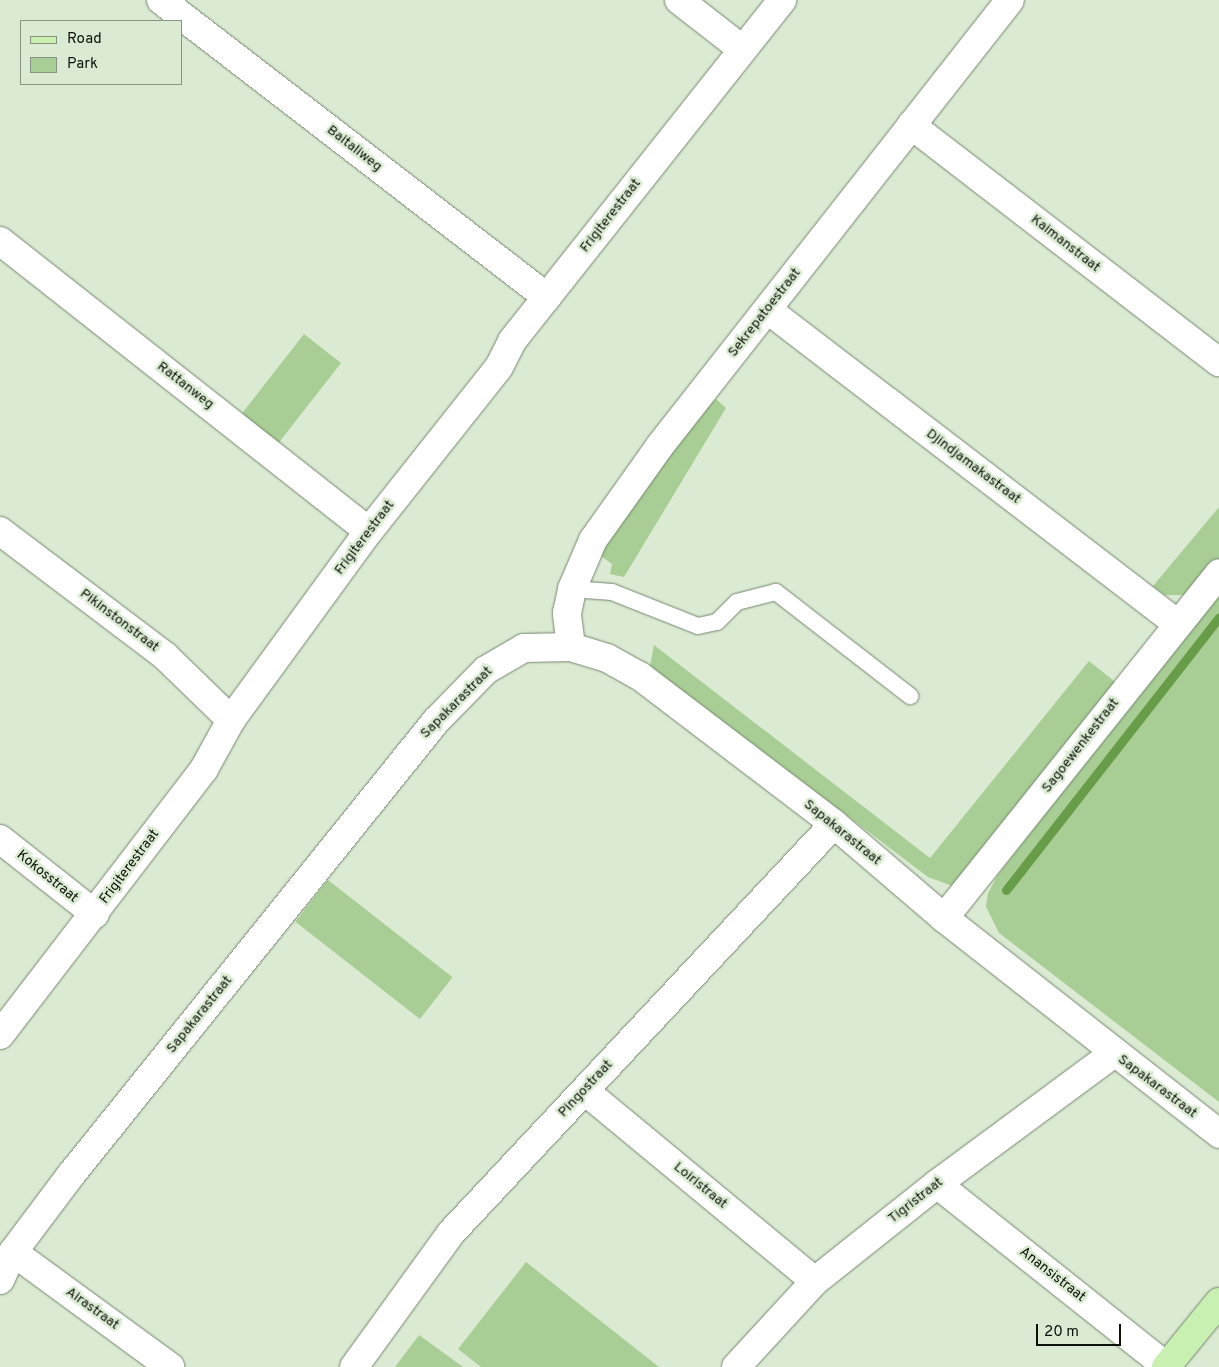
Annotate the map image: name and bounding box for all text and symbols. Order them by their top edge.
legend [20,20,182,85]
text: Road [67,30,102,49]
text: Park [67,55,98,74]
street label: Baitaliweg [323,122,385,176]
street label: Frigiterestraat [577,176,645,256]
street label: Kaimanstraat [1027,212,1103,276]
street label: Sekrepatoestraat [725,265,805,361]
street label: Rattanweg [153,359,217,413]
street label: Djindjamakastraat [922,426,1024,508]
street label: Frigiterestraat [332,498,398,578]
street label: Pikinstonstraat [76,586,162,656]
street label: Sapakarastraat [418,664,496,742]
street label: Sagoewenkestraat [1039,695,1123,797]
street label: Sapakarastraat [800,797,884,869]
street label: Frigiterestraat [97,827,163,907]
street label: Kokosstraat [13,847,81,907]
street label: Sapakarastraat [164,973,236,1057]
street label: Sapakarastraat [1114,1052,1200,1122]
street label: Pingostraat [555,1057,617,1121]
street label: Loiristraat [670,1159,730,1213]
street label: Tigristraat [885,1174,947,1228]
street label: Anansistraat [1016,1244,1088,1306]
street label: Airastraat [62,1284,122,1334]
scale bar [1039,1314,1124,1346]
text: 20 m [1044,1323,1079,1342]

